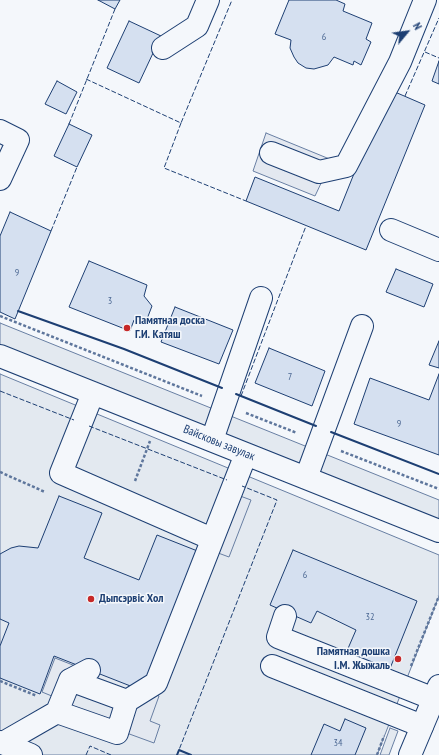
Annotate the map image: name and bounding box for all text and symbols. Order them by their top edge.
north arrow [387,12,427,52]
text: N [410,20,425,32]
house number: 6 [322,31,326,43]
house number: 9 [15,267,19,279]
house number: 3 [108,295,112,307]
place label: Памятная доска Г.И. Катяш [135,314,205,342]
marker: Памятная доска Г.И. Катяш [122,323,132,333]
house number: 7 [288,371,292,383]
house number: 9 [397,418,401,430]
street label: Вайсковы завулак [181,422,257,464]
house number: 6 [303,569,307,581]
place label: Дыпсэрвіс Хол [99,592,163,606]
marker: Дыпсэрвіс Хол [86,594,96,604]
house number: 32 [366,611,374,623]
place label: Памятная дошка І.М. Жыжаль [317,645,390,673]
marker: Памятная дошка І.М. Жыжаль [393,654,403,664]
house number: 34 [334,737,342,749]

